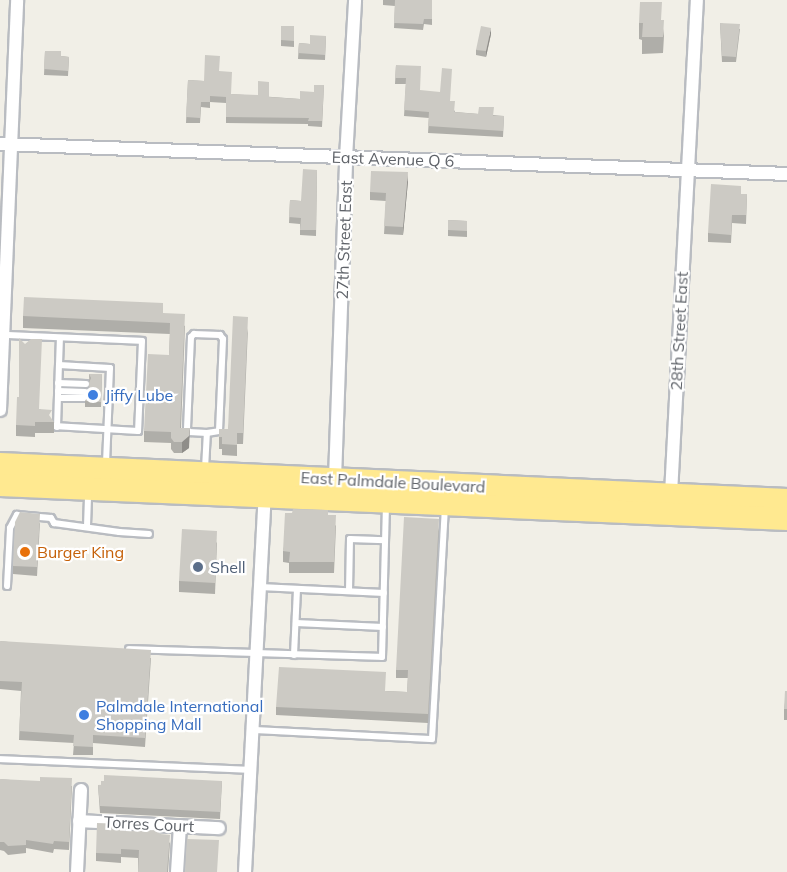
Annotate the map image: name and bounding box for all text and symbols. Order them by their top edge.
street label: East Avenue Q 6 [331,147,455,171]
street label: 27th Street East [332,180,356,300]
street label: 28th Street East [666,271,692,391]
place label: Jiffy Lube [105,385,173,405]
marker: Jiffy Lube [86,388,100,402]
street label: East Palmdale Boulevard [300,468,486,496]
place label: Burger King [37,542,124,562]
marker: Burger King [18,545,32,559]
place label: Shell [210,557,246,577]
marker: Shell [191,560,205,574]
place label: Palmdale International Shopping Mall [96,696,263,734]
marker: Palmdale International Shopping Mall [77,708,91,722]
street label: Torres Court [103,812,195,836]

